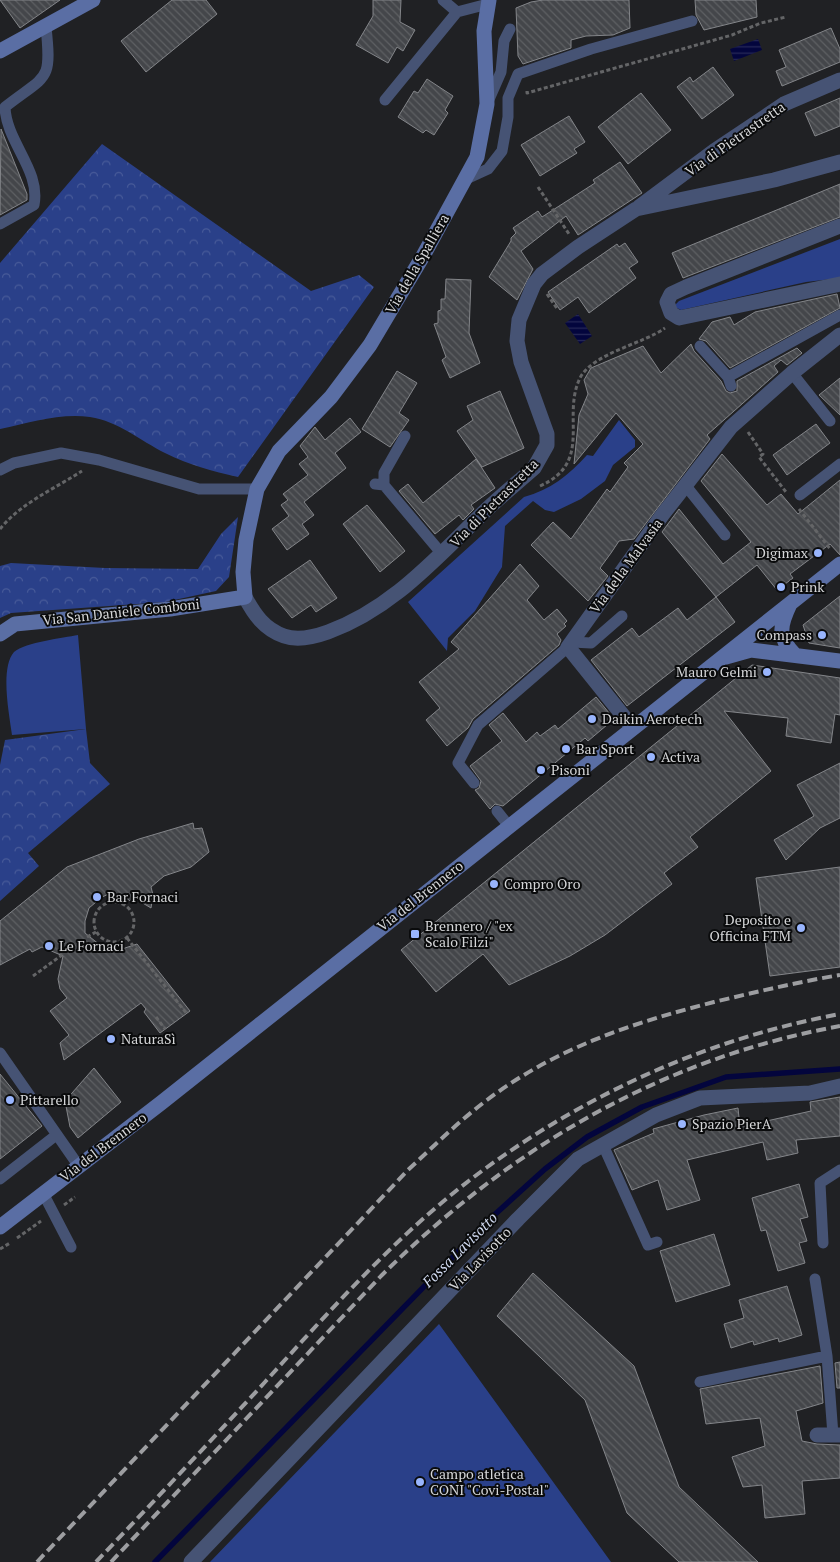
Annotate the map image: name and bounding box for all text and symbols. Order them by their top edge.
street label: Via di Pietrastretta [681,97,788,180]
street label: Via della Spalliera [380,210,453,317]
street label: Via di Pietrastretta [445,454,542,551]
street label: Via della Malvasia [585,514,666,617]
place label: Digimax [756,543,809,562]
marker: Digimax [812,547,824,559]
place label: Prink [791,577,825,596]
marker: Prink [775,581,787,593]
street label: Via San Daniele Comboni [41,594,201,629]
place label: Compass [756,625,812,644]
marker: Compass [816,629,828,641]
place label: Mauro Gelmi [676,662,757,681]
marker: Mauro Gelmi [761,666,773,678]
place label: Daikin Aerotech [602,709,702,728]
marker: Daikin Aerotech [586,713,598,725]
place label: Bar Sport [576,739,635,758]
marker: Bar Sport [560,743,572,755]
place label: Activa [661,747,700,766]
marker: Activa [645,751,657,763]
place label: Pisoni [551,760,590,779]
marker: Pisoni [535,764,547,776]
street label: Via del Brennero [373,856,467,935]
place label: Compro Oro [504,874,581,893]
marker: Compro Oro [488,878,500,890]
place label: Bar Fornaci [107,887,178,906]
marker: Bar Fornaci [91,891,103,903]
place label: Deposito e Officina FTM [710,910,791,945]
place label: Brennero / "ex Scalo Filzi" [425,916,513,951]
marker: Deposito e Officina FTM [795,922,807,934]
marker: Brennero / "ex Scalo Filzi" [409,928,421,940]
place label: Le Fornaci [59,936,124,955]
marker: Le Fornaci [43,940,55,952]
place label: NaturaSì [121,1029,176,1048]
marker: NaturaSì [105,1033,117,1045]
place label: Pittarello [20,1090,79,1109]
marker: Pittarello [4,1094,16,1106]
street label: Via del Brennero [55,1107,150,1186]
place label: Spazio PierA [692,1114,772,1133]
marker: Spazio PierA [676,1118,688,1130]
water label: Fossa Lavisotto [417,1207,501,1292]
street label: Via Lavisotto [444,1222,515,1295]
place label: Campo atletica CONI "Covi-Postal" [430,1464,549,1499]
marker: Campo atletica CONI "Covi-Postal" [414,1476,426,1488]

